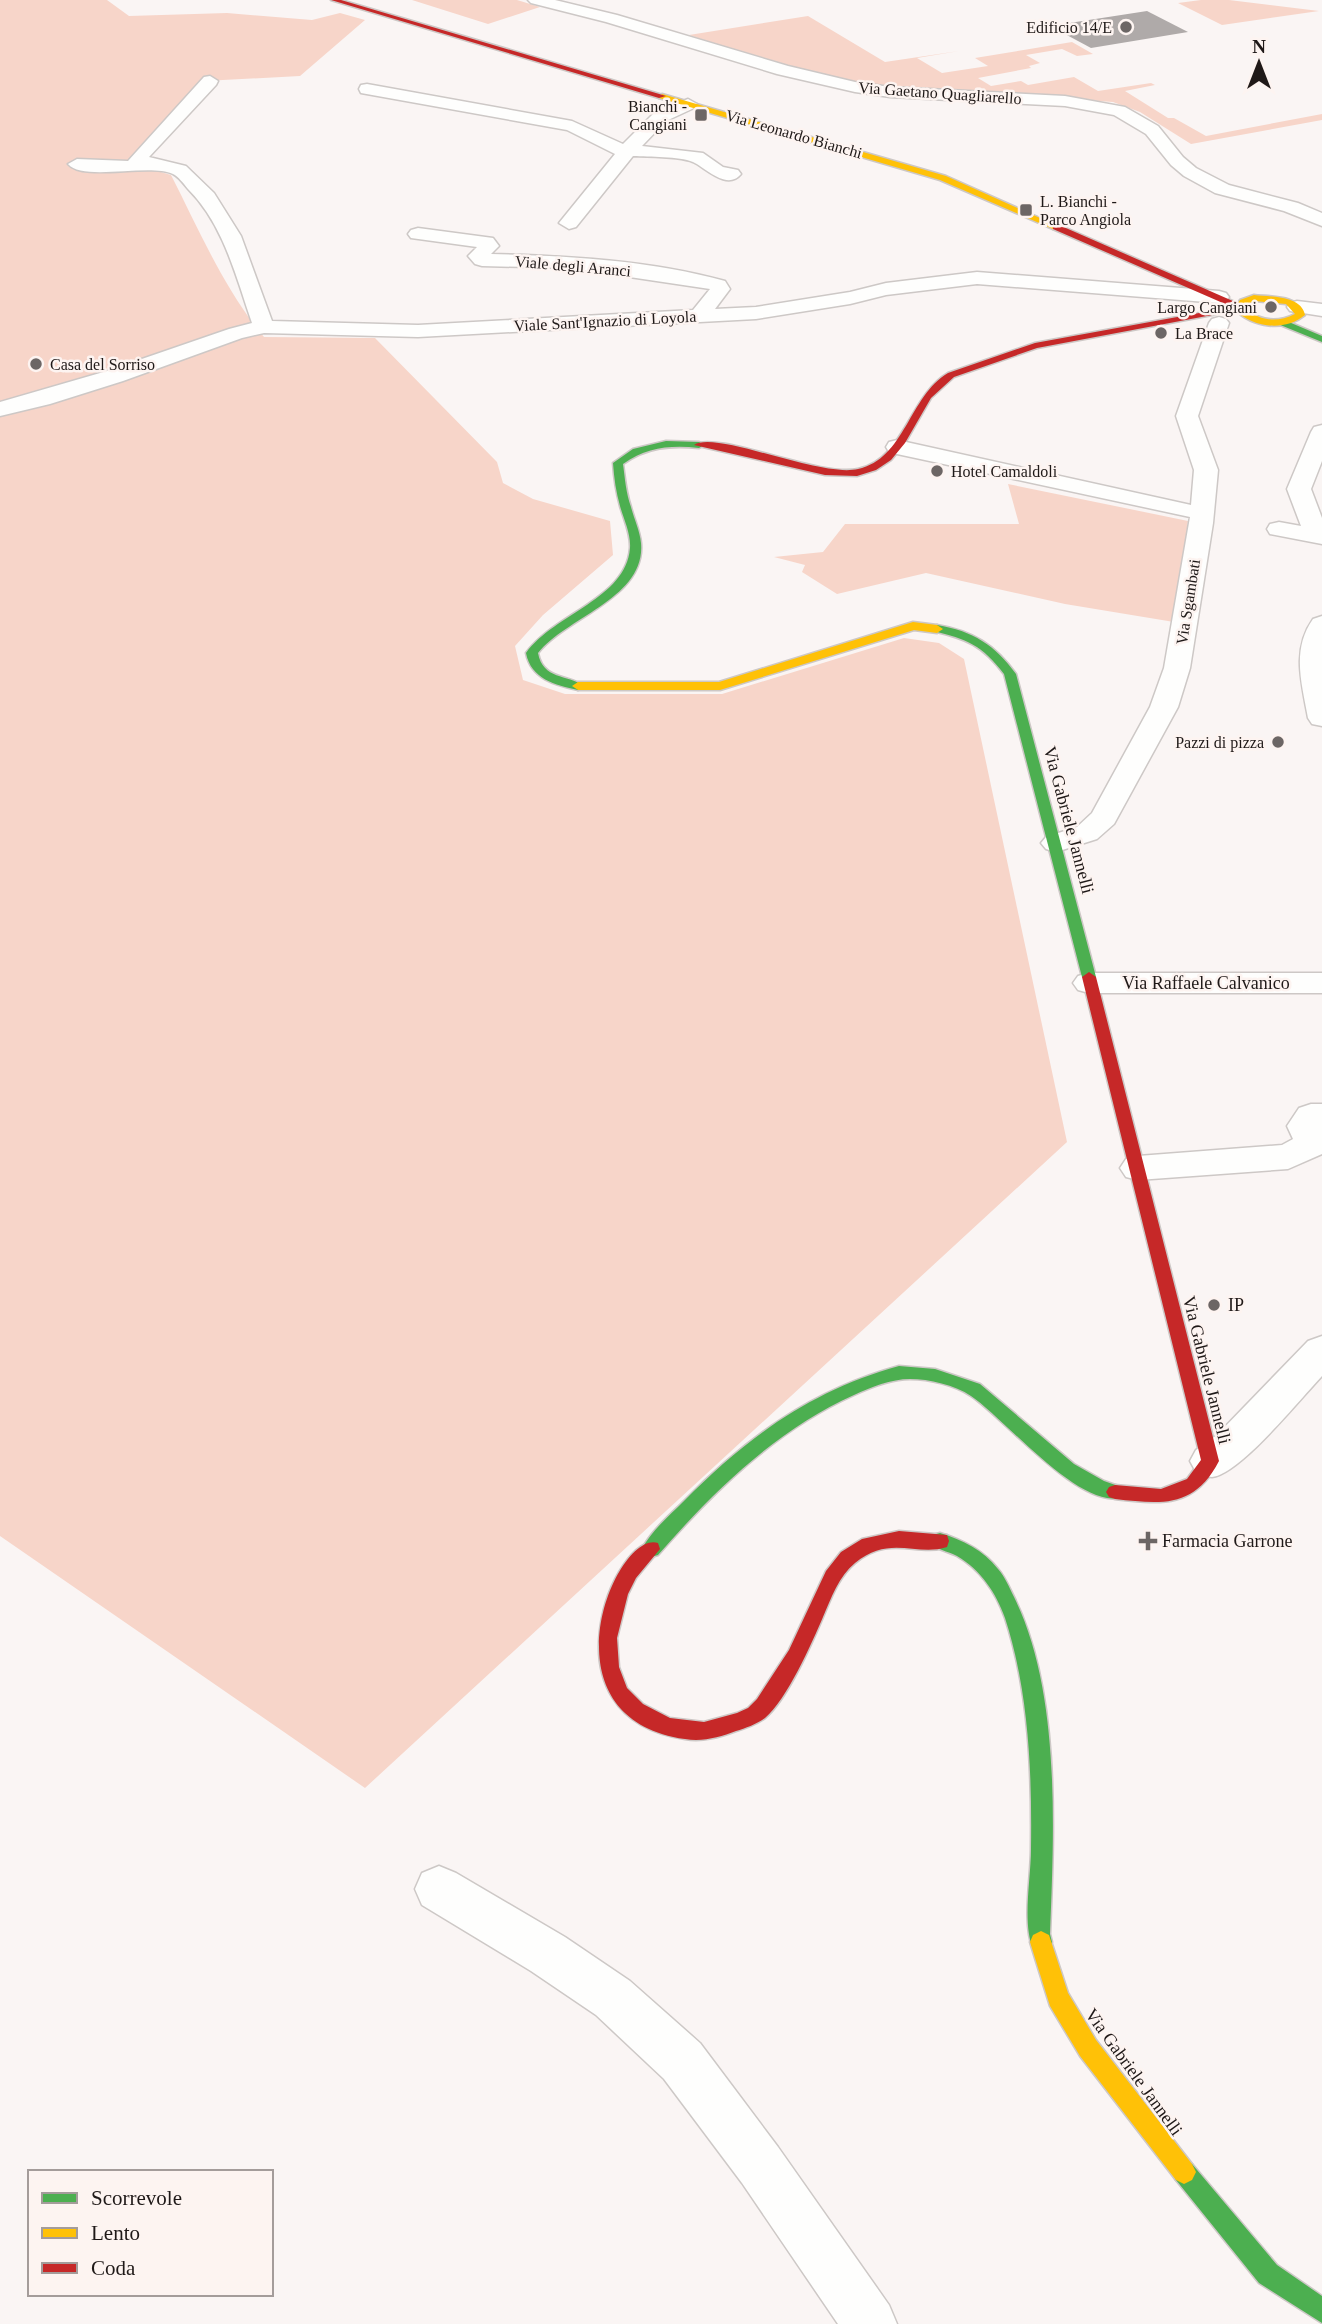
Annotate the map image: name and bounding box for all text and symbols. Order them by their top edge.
place label: Edificio 14/E [1026,19,1112,36]
marker: Edificio 14/E [1118,19,1134,35]
north arrow [1224,28,1294,98]
text: N [1252,36,1266,57]
street label: Via Gaetano Quagliarello [858,79,1022,108]
place label: Bianchi - Cangiani [628,98,688,134]
street label: Via Leonardo Bianchi [724,106,865,162]
marker: Bianchi - Cangiani [693,107,709,123]
place label: L. Bianchi - Parco Angiola [1040,193,1131,229]
marker: L. Bianchi - Parco Angiola [1018,202,1034,218]
street label: Viale degli Aranci [514,252,632,281]
place label: Largo Cangiani [1157,299,1258,317]
marker: Largo Cangiani [1263,299,1279,315]
street label: Viale Sant'Ignazio di Loyola [513,308,697,335]
marker: La Brace [1153,325,1169,341]
place label: La Brace [1175,325,1233,342]
marker: Casa del Sorriso [28,356,44,372]
place label: Casa del Sorriso [50,356,155,373]
marker: Hotel Camaldoli [929,463,945,479]
place label: Hotel Camaldoli [951,463,1058,480]
street label: Via Sgambati [1173,557,1204,646]
place label: Pazzi di pizza [1175,734,1264,752]
marker: Pazzi di pizza [1270,734,1286,750]
street label: Via Gabriele Jannelli [1040,744,1098,896]
street label: Via Raffaele Calvanico [1122,973,1290,993]
street label: Via Gabriele Jannelli [1179,1294,1235,1446]
place label: IP [1228,1295,1244,1315]
marker: IP [1206,1297,1222,1313]
place label: Farmacia Garrone [1162,1531,1292,1551]
marker: Farmacia Garrone [1140,1533,1156,1549]
street label: Via Gabriele Jannelli [1081,2005,1187,2139]
legend [28,2170,273,2296]
text: Scorrevole [91,2186,182,2210]
text: Lento [91,2221,140,2245]
text: Coda [91,2256,136,2280]

